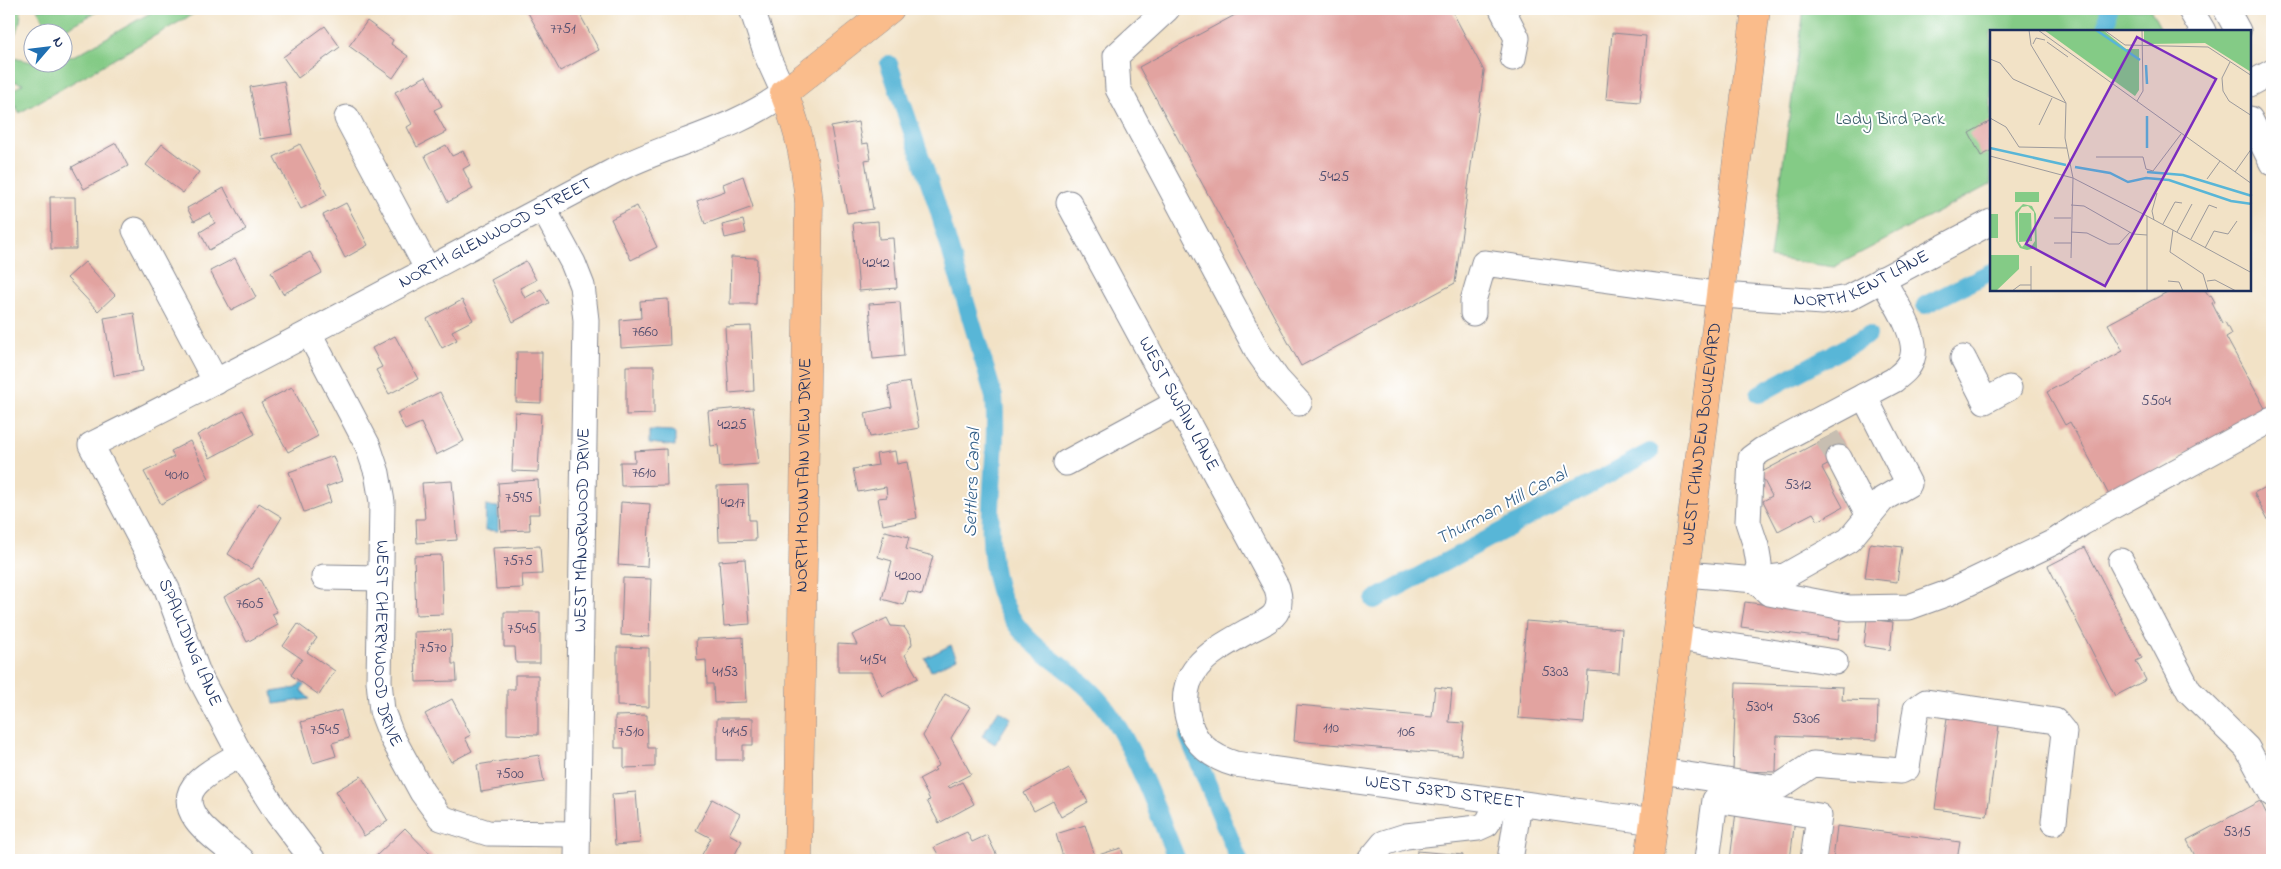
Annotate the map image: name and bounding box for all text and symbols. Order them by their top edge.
house number: 7751 [550,18,576,40]
north arrow [22,22,72,72]
inset map [1990,30,2251,291]
text: N [47,33,70,52]
park label: Lady Bird Park [1835,107,1945,133]
house number: 5425 [1319,166,1350,188]
street label: NORTH GLENWOOD STREET [394,171,597,296]
street label: NORTH KENT LANE [1792,244,1934,315]
house number: 4242 [862,252,890,274]
house number: 7660 [632,321,658,343]
street label: WEST CHINDEN BOULEVARD [1676,321,1729,547]
street label: WEST SWAIN LANE [1131,332,1225,477]
street label: NORTH MOUNTAIN VIEW DRIVE [789,357,819,593]
house number: 5504 [2141,390,2171,412]
house number: 4225 [717,414,747,436]
water label: Settlers Canal [958,425,988,538]
street label: WEST MANORWOOD DRIVE [568,427,598,633]
water label: Thurman Mill Canal [1431,460,1575,553]
house number: 7610 [632,462,657,484]
house number: 4010 [165,464,189,486]
house number: 5312 [1784,474,1812,496]
house number: 7595 [505,487,533,509]
house number: 4217 [721,492,745,514]
street label: WEST CHERRYWOOD DRIVE [366,540,408,752]
house number: 7575 [503,550,533,572]
house number: 4200 [895,565,922,587]
street label: SPAULDING LANE [150,575,228,711]
house number: 7605 [236,593,264,615]
house number: 7545 [507,618,537,640]
house number: 7570 [419,637,447,659]
house number: 4154 [860,649,886,671]
house number: 4153 [712,661,738,683]
house number: 5303 [1541,661,1569,683]
house number: 5304 [1745,696,1773,718]
house number: 5306 [1792,708,1820,730]
house number: 110 [1323,717,1340,739]
house number: 7545 [310,719,340,741]
house number: 7510 [618,721,645,743]
house number: 4145 [722,721,748,743]
house number: 106 [1397,721,1415,743]
house number: 7500 [496,763,524,785]
street label: WEST 53RD STREET [1363,769,1526,817]
house number: 5315 [2223,821,2251,843]

